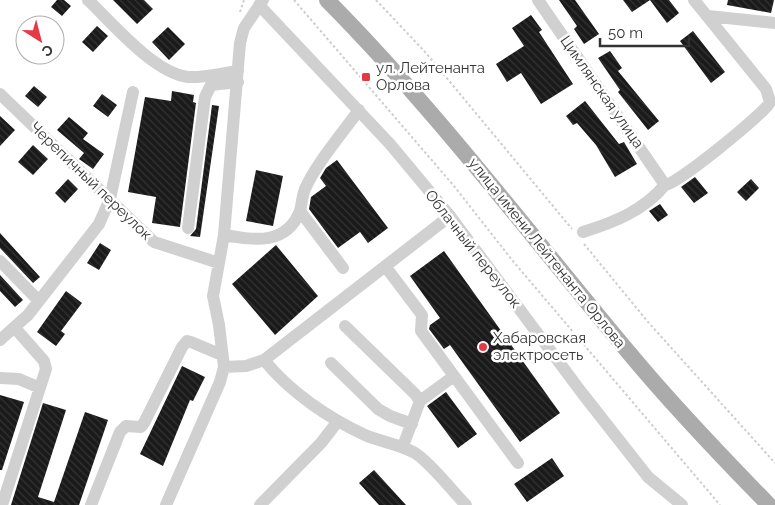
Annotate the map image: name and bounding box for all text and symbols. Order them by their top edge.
north arrow [15,15,65,65]
scale bar [600,15,689,47]
text: 50 m [608,24,643,42]
street label: Цимлянская улица [556,32,648,152]
text: С [39,41,56,60]
place label: ул. Лейтенанта Орлова [376,59,485,94]
marker: ул. Лейтенанта Орлова [360,71,372,83]
street label: Черепичный переулок [27,118,156,244]
street label: улица имени Лейтенанта Орлова [465,154,629,352]
street label: Облачный переулок [421,186,525,312]
place label: Хабаровская электросеть [493,329,586,364]
marker: Хабаровская электросеть [477,341,489,353]

